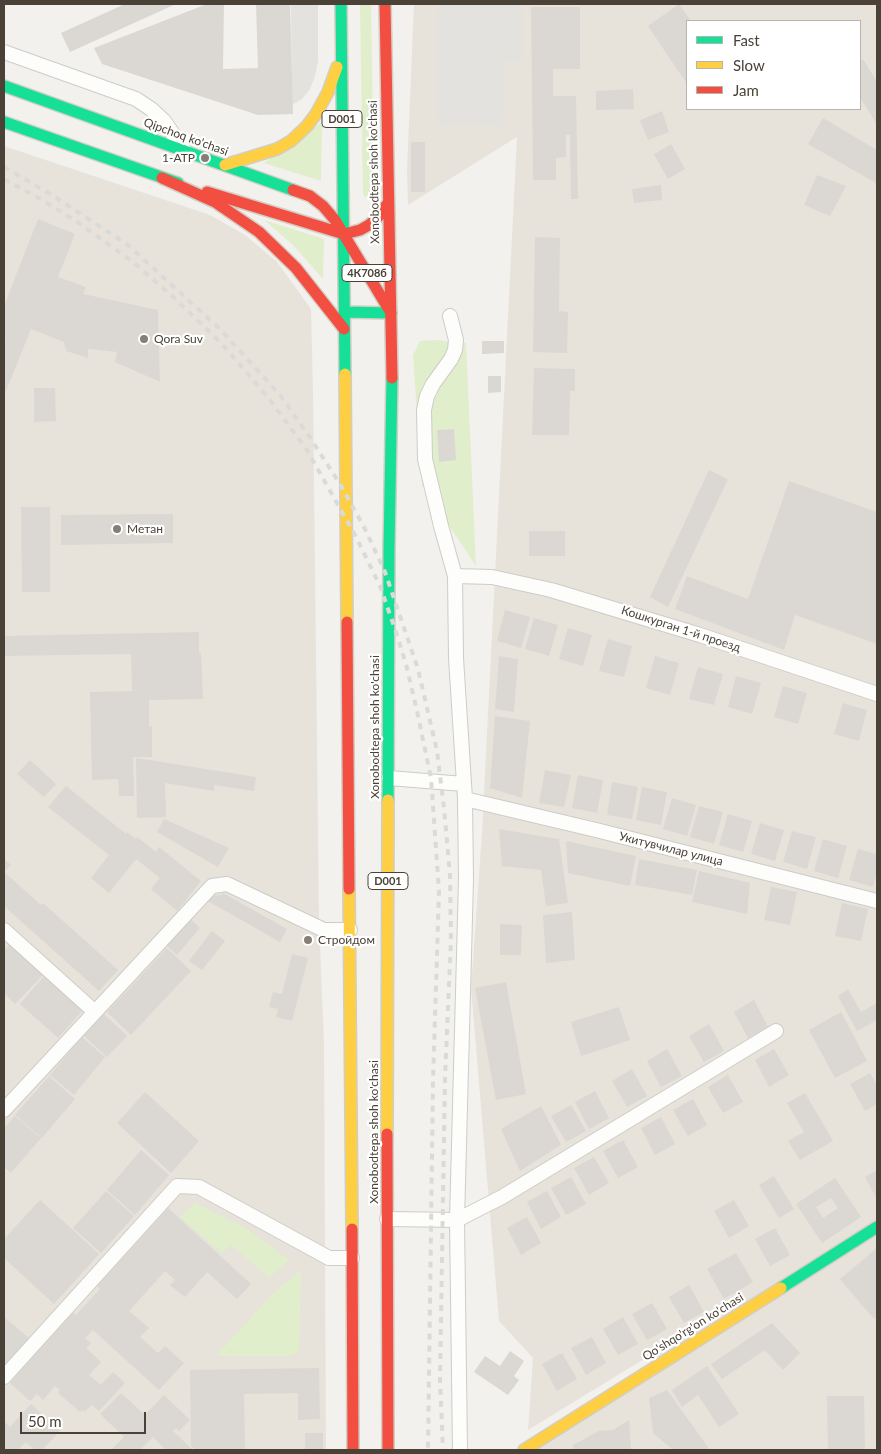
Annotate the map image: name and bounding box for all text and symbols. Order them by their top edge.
legend [686,20,861,110]
text: Fast [733,31,760,49]
text: Slow [733,56,765,74]
text: Jam [733,81,759,99]
street label: Xonobodtepa shoh ko'chasi [366,100,382,244]
road number: D001 [322,110,362,128]
street label: Qipchoq ko'chasi [142,115,230,159]
place label: 1-ATP [162,151,195,165]
marker: 1-ATP [199,152,211,164]
road number: 4К708б [342,264,392,282]
place label: Qora Suv [154,332,203,346]
marker: Qora Suv [138,333,150,345]
place label: Метан [127,522,163,536]
marker: Метан [111,523,123,535]
street label: Кошкурган 1-й проезд [619,603,743,655]
street label: Xonobodtepa shoh ko'chasi [368,655,382,799]
street label: Укитувчилар улица [618,829,724,869]
road number: D001 [368,872,408,889]
place label: Стройдом [318,933,375,947]
marker: Стройдом [302,934,314,946]
street label: Xonobodtepa shoh ko'chasi [367,1060,381,1204]
street label: Qo'shqo'rg'on ko'chasi [640,1290,746,1364]
scale bar [22,1402,149,1434]
text: 50 m [28,1412,62,1430]

